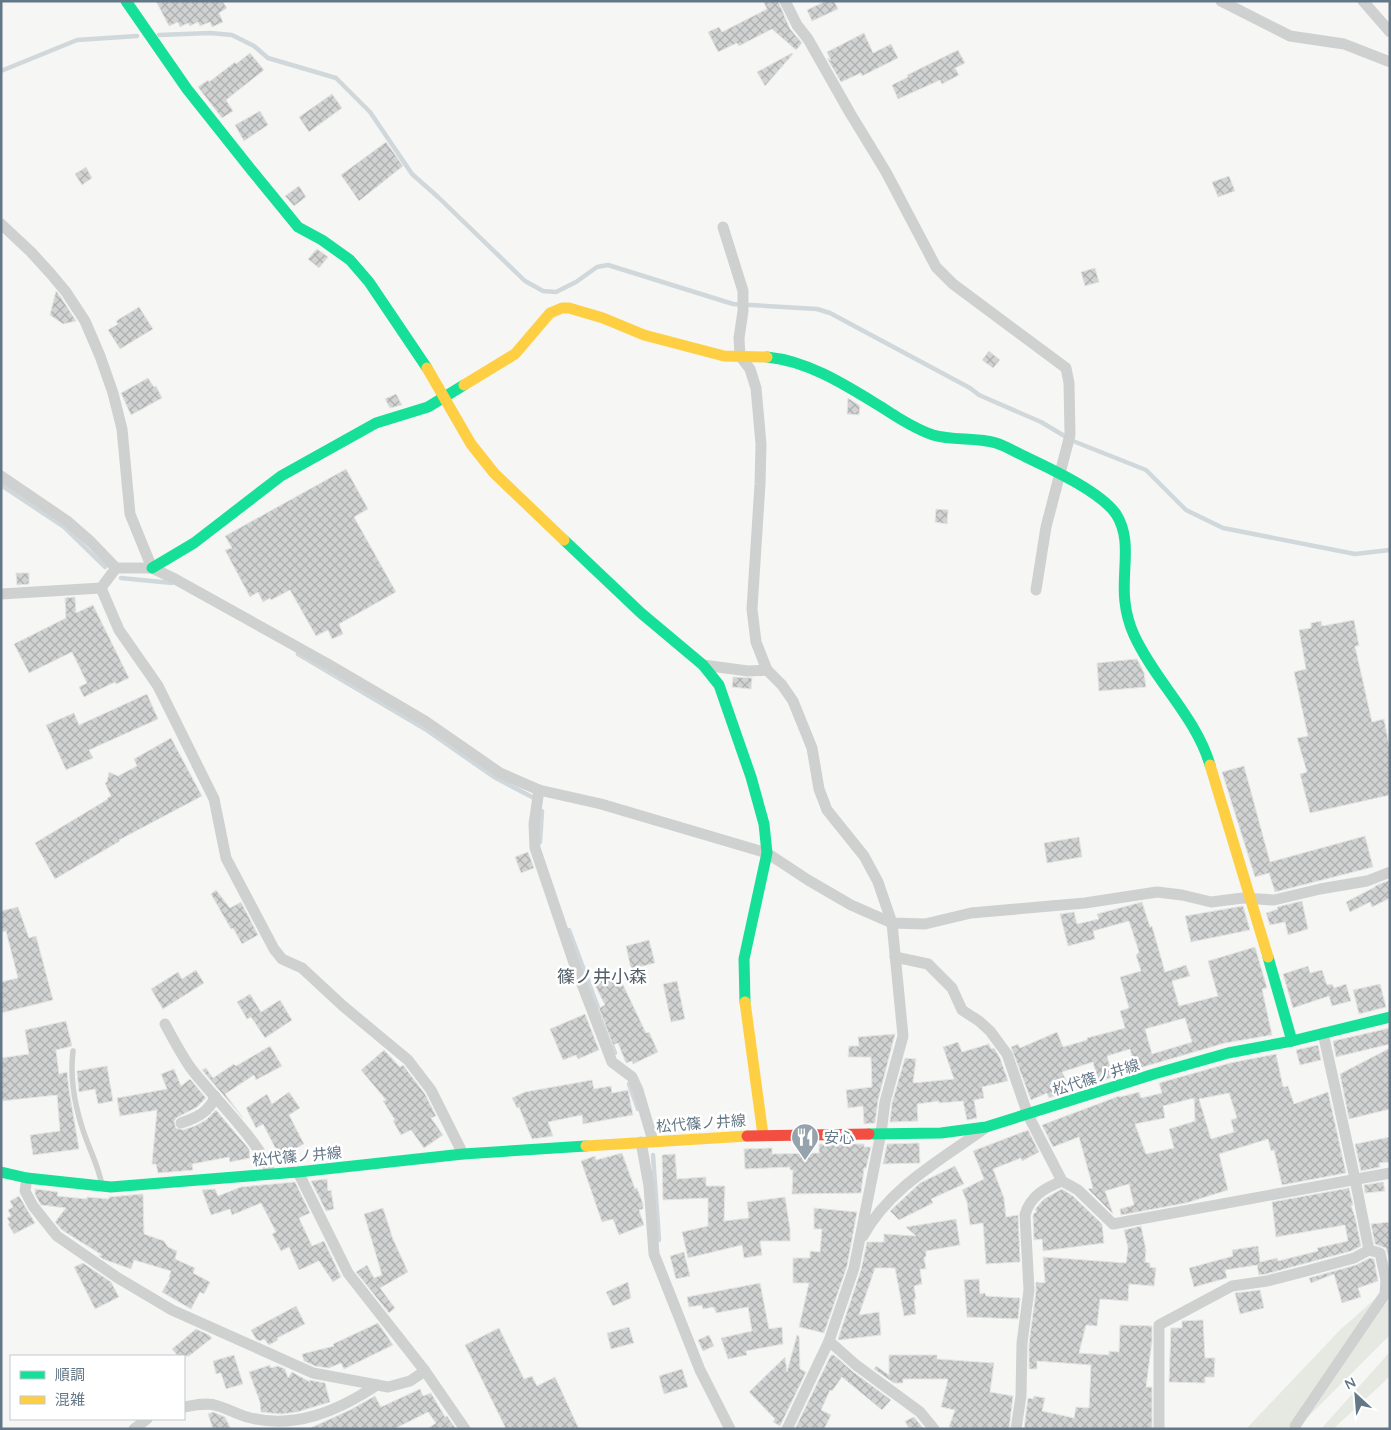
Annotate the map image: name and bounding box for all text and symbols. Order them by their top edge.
district label: 篠ノ井小森 [557,965,647,988]
street label: 松代篠ノ井線 [1050,1055,1142,1099]
street label: 松代篠ノ井線 [655,1110,747,1136]
restaurant icon: 安心 [790,1122,820,1161]
place label: 安心 [824,1128,854,1147]
street label: 松代篠ノ井線 [251,1143,343,1169]
legend [10,1355,185,1420]
text: 順調 [55,1365,85,1384]
north arrow [1331,1370,1381,1420]
text: N [1342,1373,1359,1394]
text: 混雑 [55,1390,85,1409]

